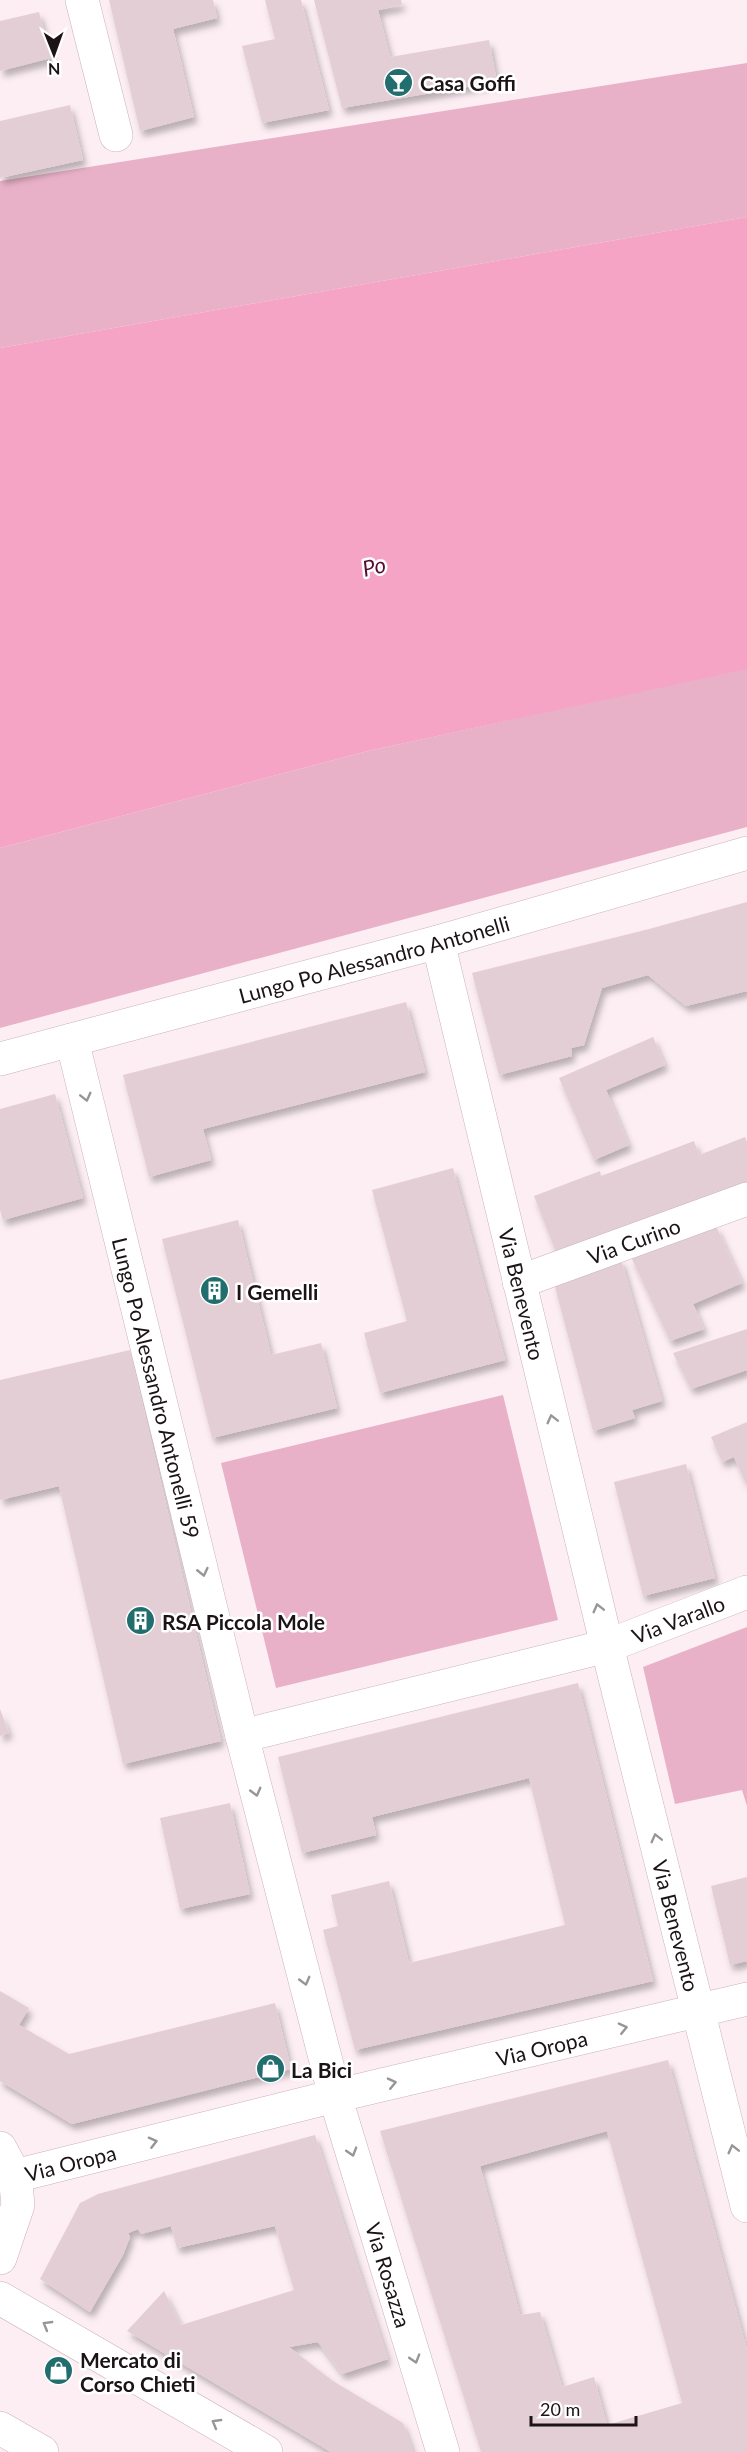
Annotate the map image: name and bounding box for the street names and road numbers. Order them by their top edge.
street label: Lungo Po Alessandro Antonelli [236,910,512,1007]
street label: Via Curino [584,1212,684,1269]
street label: Via Benevento [495,1226,550,1363]
street label: Lungo Po Alessandro Antonelli 59 [108,1235,206,1541]
street label: Via Varallo [628,1589,728,1648]
street label: Via Benevento [648,1857,705,1994]
street label: Via Oropa [493,2025,590,2070]
street label: Via Oropa [22,2139,118,2186]
street label: Via Rosazza [361,2219,417,2330]

